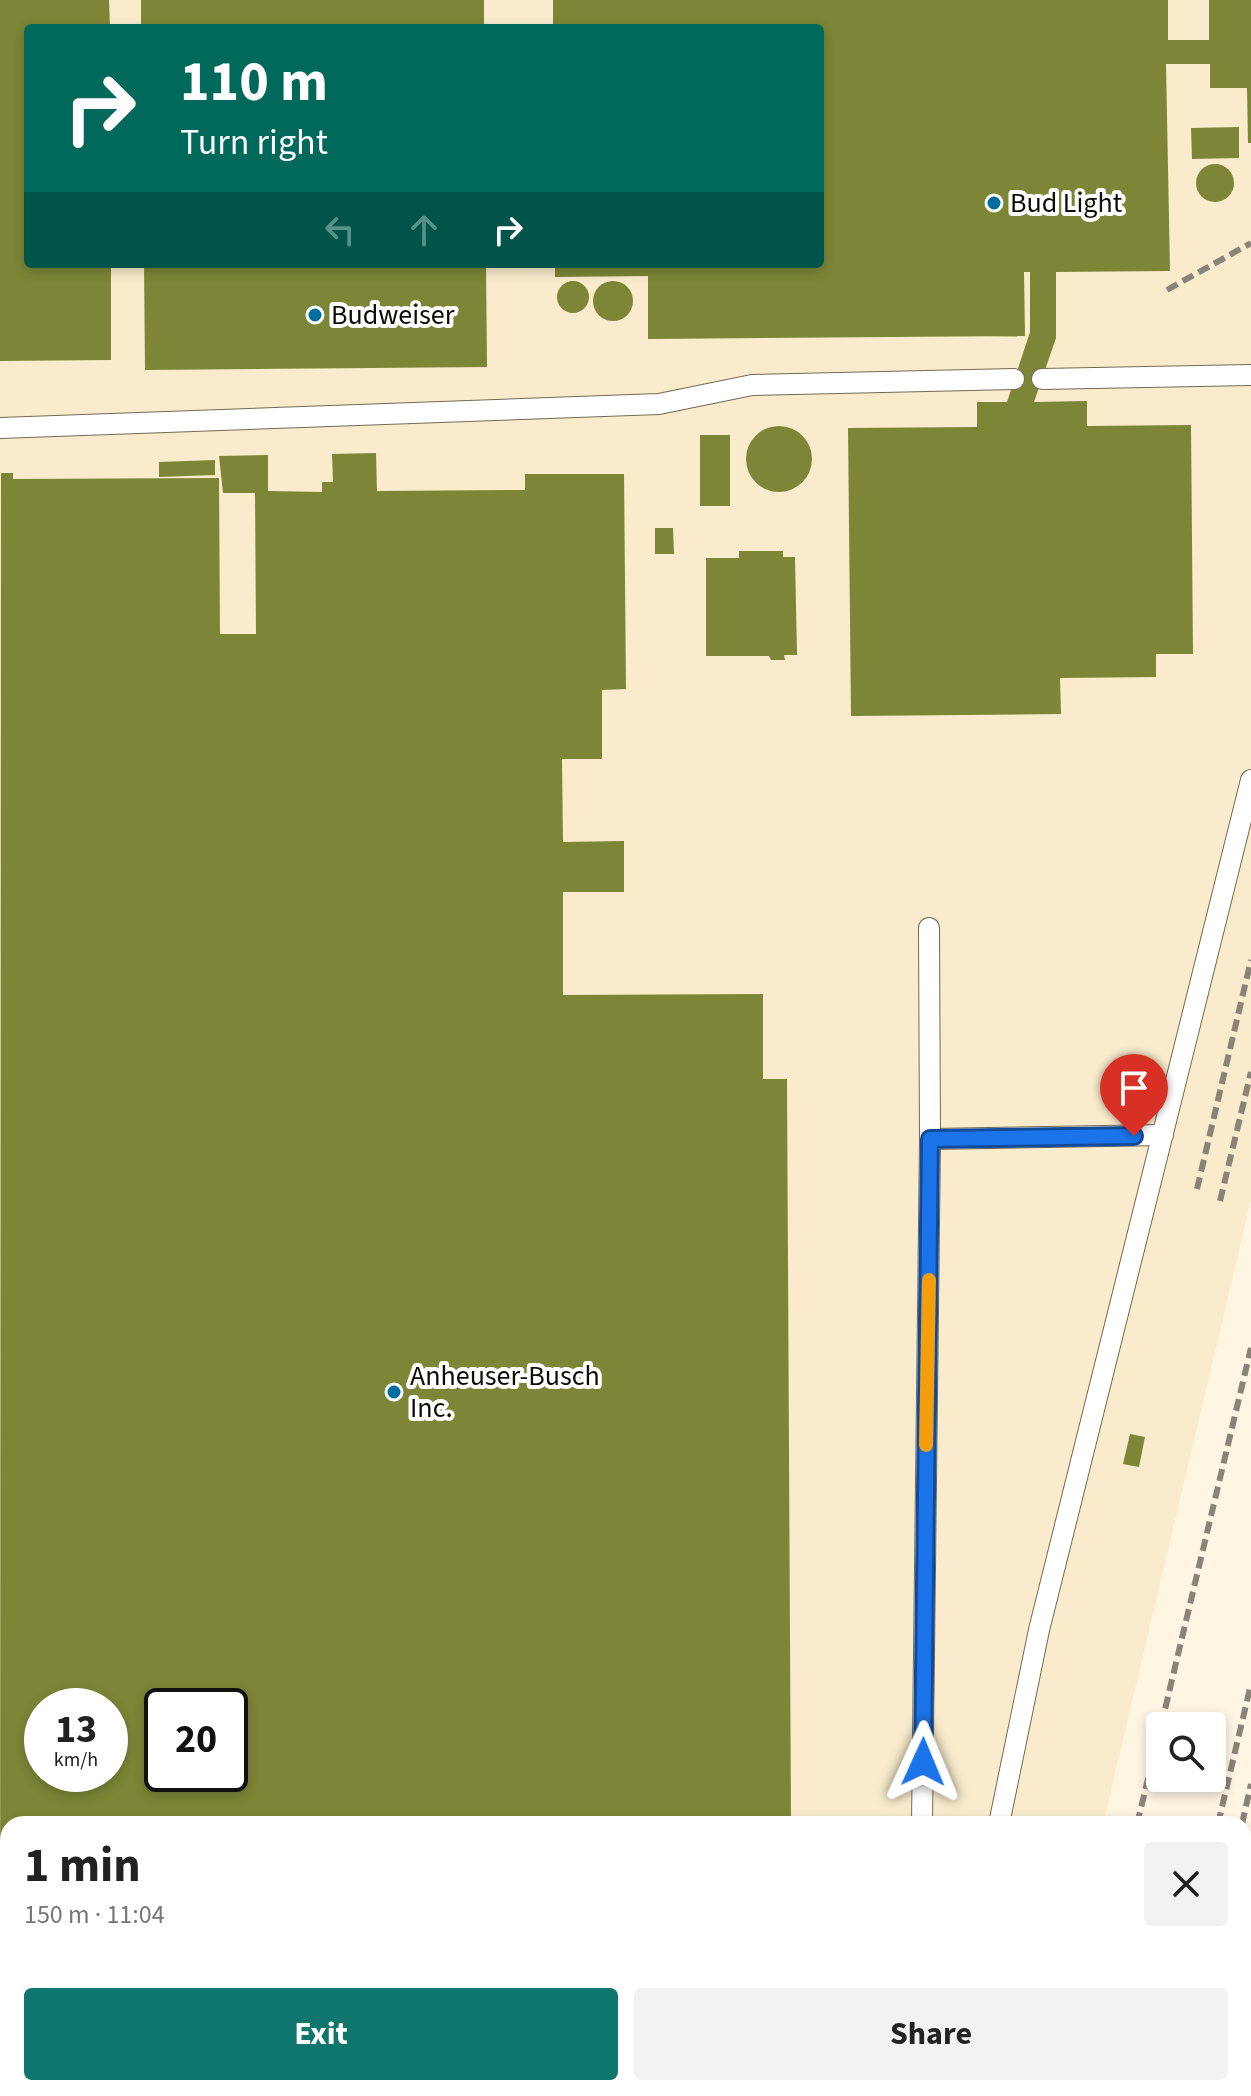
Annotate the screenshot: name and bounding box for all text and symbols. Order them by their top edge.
text: 110 m [180,43,328,122]
icon: right [48,56,152,160]
text: Turn right [180,117,328,168]
place label: Bud Light [1010,183,1123,223]
marker: Bud Light [985,194,1003,212]
icon: left [318,208,362,252]
icon: ahead [402,208,446,252]
icon: right [486,208,530,252]
place label: Budweiser [331,295,455,335]
marker: Budweiser [306,306,324,324]
pin [1100,1054,1168,1136]
icon: arrive [1112,1066,1156,1110]
place label: Anheuser-Busch Inc. [410,1356,600,1428]
marker: Anheuser-Busch Inc. [385,1383,403,1401]
speed limit sign: 20 [144,1688,248,1792]
text: 13 [55,1701,97,1758]
map controls [1146,1712,1226,1792]
button: search [1146,1712,1226,1792]
position arrow [881,1720,965,1804]
text: km/h [54,1746,98,1774]
text: 1 min [24,1832,141,1900]
button: close [1144,1842,1228,1926]
text: 150 m · 11:04 [24,1896,165,1933]
button: Exit [24,1988,618,2080]
button: Share [634,1988,1228,2080]

